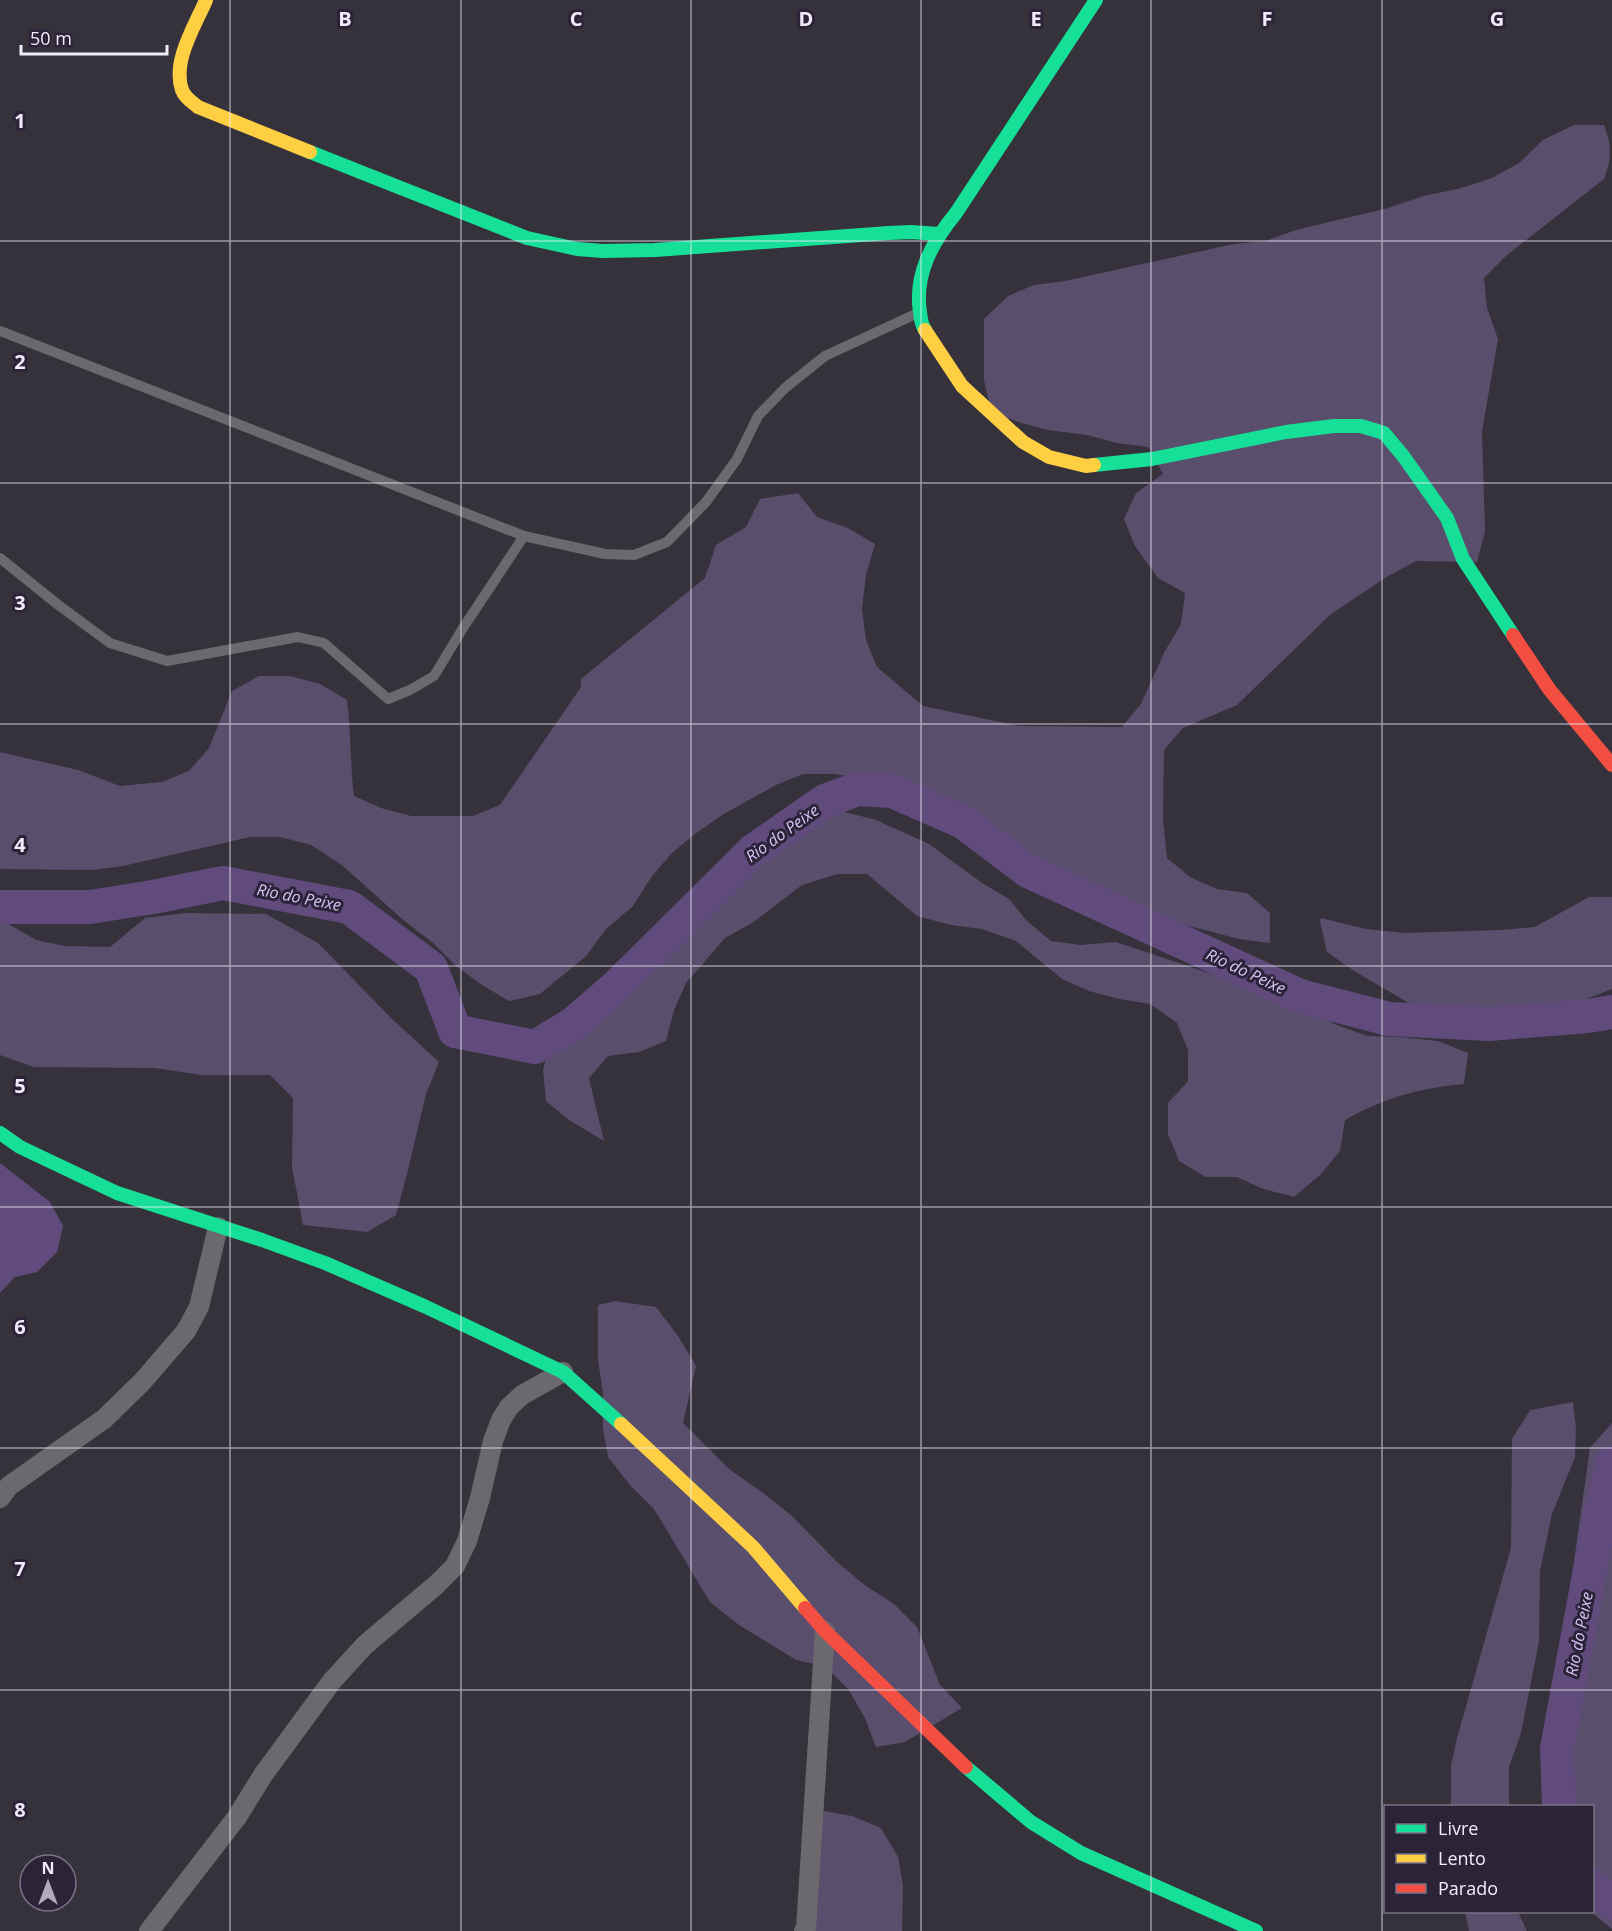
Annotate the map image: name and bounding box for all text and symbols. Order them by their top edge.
text: B [338,5,352,32]
text: C [570,5,583,32]
text: D [799,5,813,32]
text: E [1030,5,1042,32]
text: F [1262,5,1272,32]
text: G [1490,5,1504,32]
scale bar [21,18,166,56]
text: 50 m [30,26,72,50]
text: 1 [14,107,26,134]
text: 2 [14,348,26,375]
text: 3 [14,589,26,616]
water label: Rio do Peixe [741,799,823,867]
text: 4 [14,831,26,858]
water label: Rio do Peixe [255,878,343,916]
water label: Rio do Peixe [1203,943,1289,999]
text: 5 [14,1072,26,1099]
text: 6 [14,1313,26,1340]
text: 7 [14,1555,26,1582]
water label: Rio do Peixe [1560,1590,1598,1678]
text: 8 [14,1796,26,1823]
legend [1384,1805,1594,1913]
text: Livre [1438,1816,1478,1840]
text: Lento [1438,1846,1486,1870]
north arrow [18,1853,78,1913]
text: N [41,1857,55,1879]
text: Parado [1438,1876,1498,1900]

